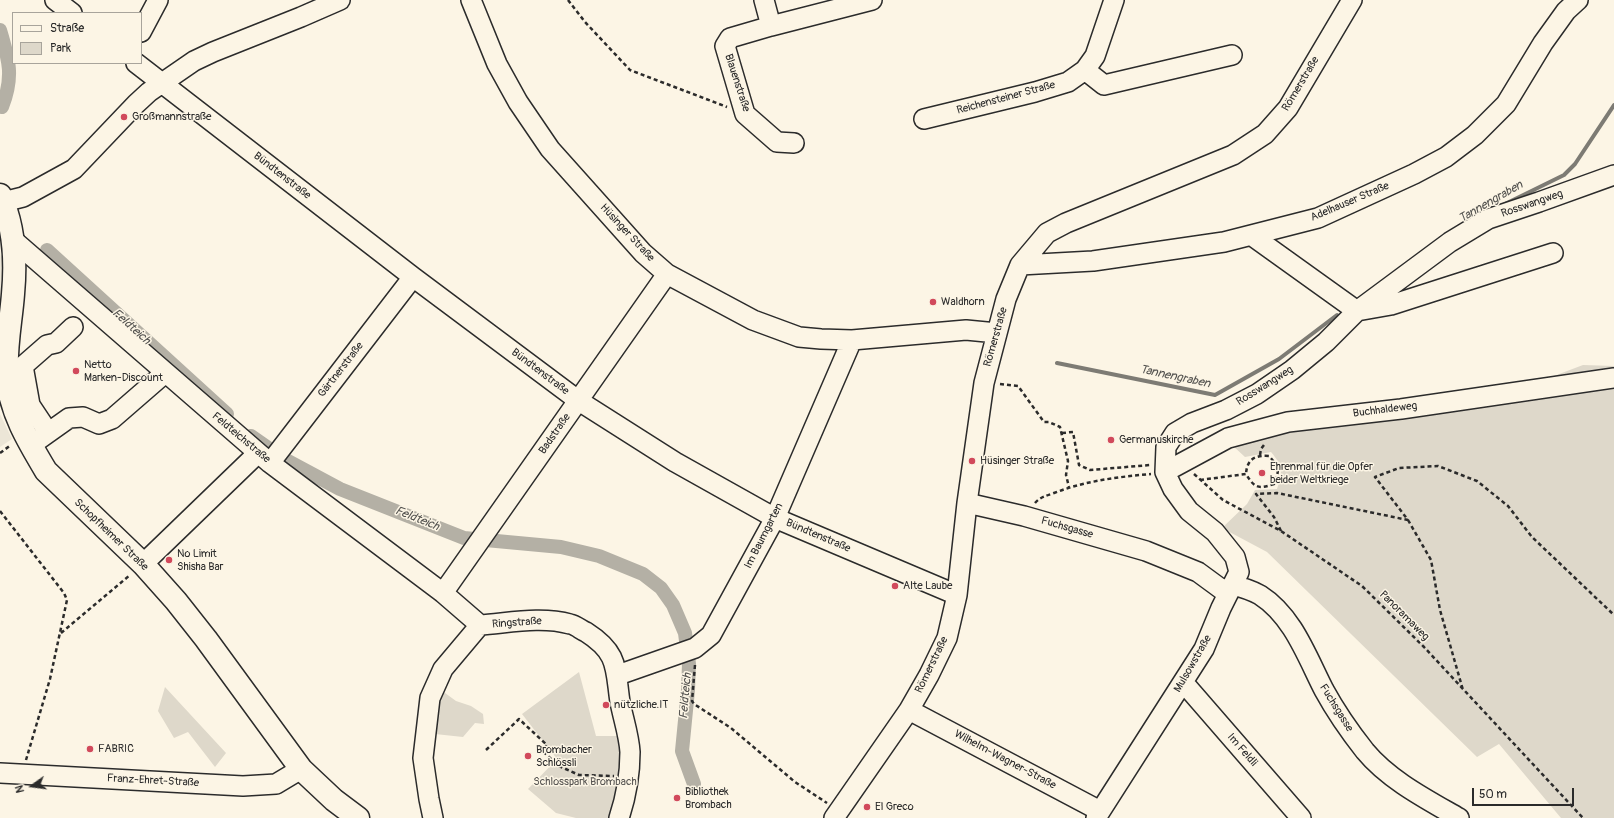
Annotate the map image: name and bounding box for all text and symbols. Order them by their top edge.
legend [12,12,142,64]
text: Straße [50,21,84,36]
text: Park [50,41,71,56]
street label: Blauenstraße [721,52,753,114]
street label: Römerstraße [1280,54,1322,114]
street label: Reichensteiner Straße [955,78,1057,118]
place label: Großmannstraße [132,110,211,124]
marker: Großmannstraße [119,112,129,122]
street label: Bündtenstraße [251,150,313,202]
water label: Tannengraben [1456,178,1526,226]
street label: Adelhauser Straße [1309,179,1391,225]
street label: Rosswangweg [1499,187,1565,221]
street label: Hüsinger Straße [597,201,657,265]
place label: Waldhorn [941,295,985,309]
marker: Waldhorn [928,297,938,307]
water label: Feldteich [109,306,153,348]
street label: Römerstraße [981,306,1011,368]
street label: Gärtnerstraße [315,340,367,400]
street label: Bündtenstraße [508,346,572,398]
place label: Netto Marken-Discount [84,358,163,384]
water label: Tannengraben [1139,363,1211,391]
street label: Rosswangweg [1234,363,1296,409]
marker: Netto Marken-Discount [71,366,81,376]
street label: Buchhaldeweg [1352,400,1418,420]
street label: Feldteichstraße [209,410,273,466]
street label: Badstraße [536,411,574,457]
place label: Germanuskirche [1119,433,1194,447]
marker: Germanuskirche [1106,435,1116,445]
place label: Hüsinger Straße [980,454,1054,468]
marker: Hüsinger Straße [967,456,977,466]
place label: Ehrenmal für die Opfer beider Weltkriege [1270,460,1373,486]
marker: Ehrenmal für die Opfer beider Weltkriege [1257,468,1267,478]
street label: Schopfheimer Straße [71,496,151,574]
street label: Im Baumgarten [742,501,786,571]
water label: Feldteich [393,504,441,534]
street label: Fuchsgasse [1039,514,1095,542]
street label: Bündtenstraße [784,516,852,556]
place label: No Limit Shisha Bar [177,547,223,573]
marker: No Limit Shisha Bar [164,555,174,565]
place label: Alte Laube [903,579,952,593]
marker: Alte Laube [890,581,900,591]
street label: Panoramaweg [1376,588,1432,644]
street label: Ringstraße [492,615,542,631]
street label: Mulsowstraße [1171,633,1215,695]
street label: Römerstraße [913,635,951,695]
water label: Feldteich [677,672,695,720]
street label: Fuchsgasse [1316,682,1356,734]
place label: nützliche.IT [614,698,668,712]
marker: nützliche.IT [601,700,611,710]
street label: Wilhelm-Wagner-Straße [952,728,1058,792]
street label: Im Feldli [1224,731,1260,769]
place label: FABRIC [98,742,134,756]
place label: Brombacher Schlössli [536,743,592,769]
marker: FABRIC [85,744,95,754]
marker: Brombacher Schlössli [523,751,533,761]
north arrow [12,766,52,806]
street label: Franz-Ehret-Straße [107,772,199,790]
park label: Schlosspark Brombach [533,775,637,789]
scale bar [1474,780,1576,806]
text: N [13,784,27,794]
place label: Bibliothek Brombach [685,785,732,811]
text: 50 m [1479,787,1507,802]
marker: Bibliothek Brombach [672,793,682,803]
place label: El Greco [875,800,914,814]
marker: El Greco [862,802,872,812]

